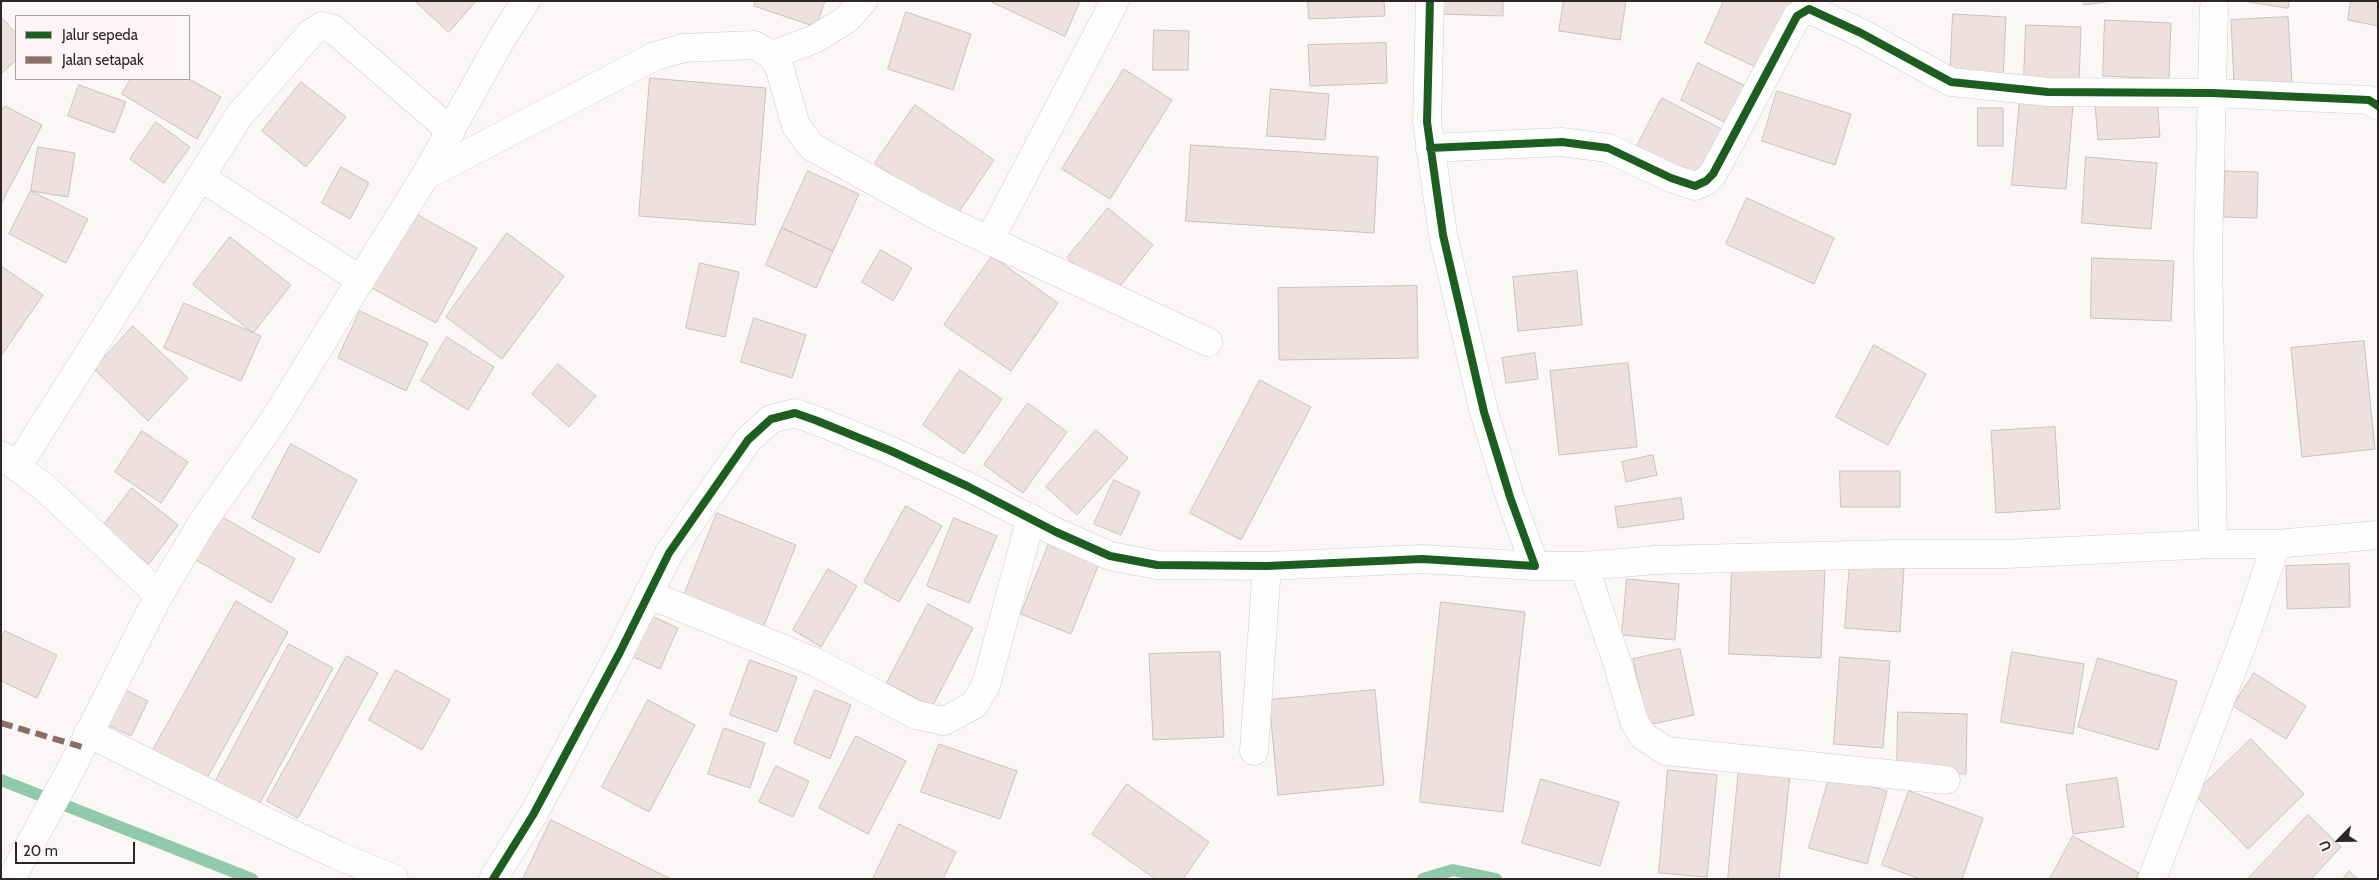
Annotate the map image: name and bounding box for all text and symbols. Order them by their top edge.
legend [15,15,190,80]
text: Jalur sepeda [62,26,138,44]
text: Jalan setapak [62,51,144,69]
north arrow [2314,815,2364,865]
scale bar [18,832,138,864]
text: U [2315,838,2335,854]
text: 20 m [23,842,58,860]

